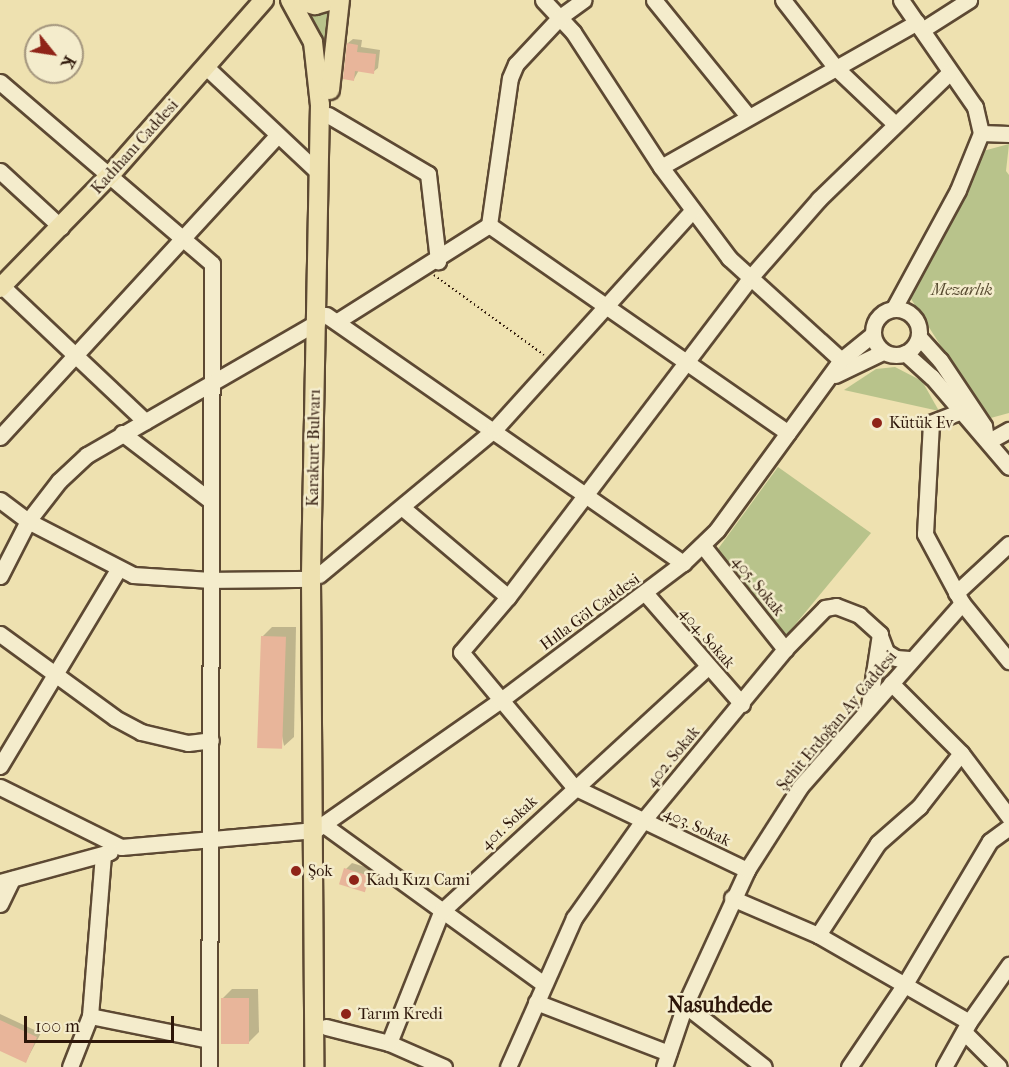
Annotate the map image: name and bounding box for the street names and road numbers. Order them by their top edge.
street label: Kadıhanı Caddesi [88,96,182,198]
street label: Karakurt Bulvarı [303,389,325,507]
street label: 405. Sokak [728,552,788,620]
street label: Hılla Göl Caddesi [536,569,644,655]
street label: 404. Sokak [675,604,739,672]
street label: Şehit Erdoğan Ay Caddesi [773,647,901,795]
street label: 402. Sokak [642,723,704,791]
street label: 401. Sokak [477,792,541,854]
street label: 403. Sokak [661,803,733,851]

